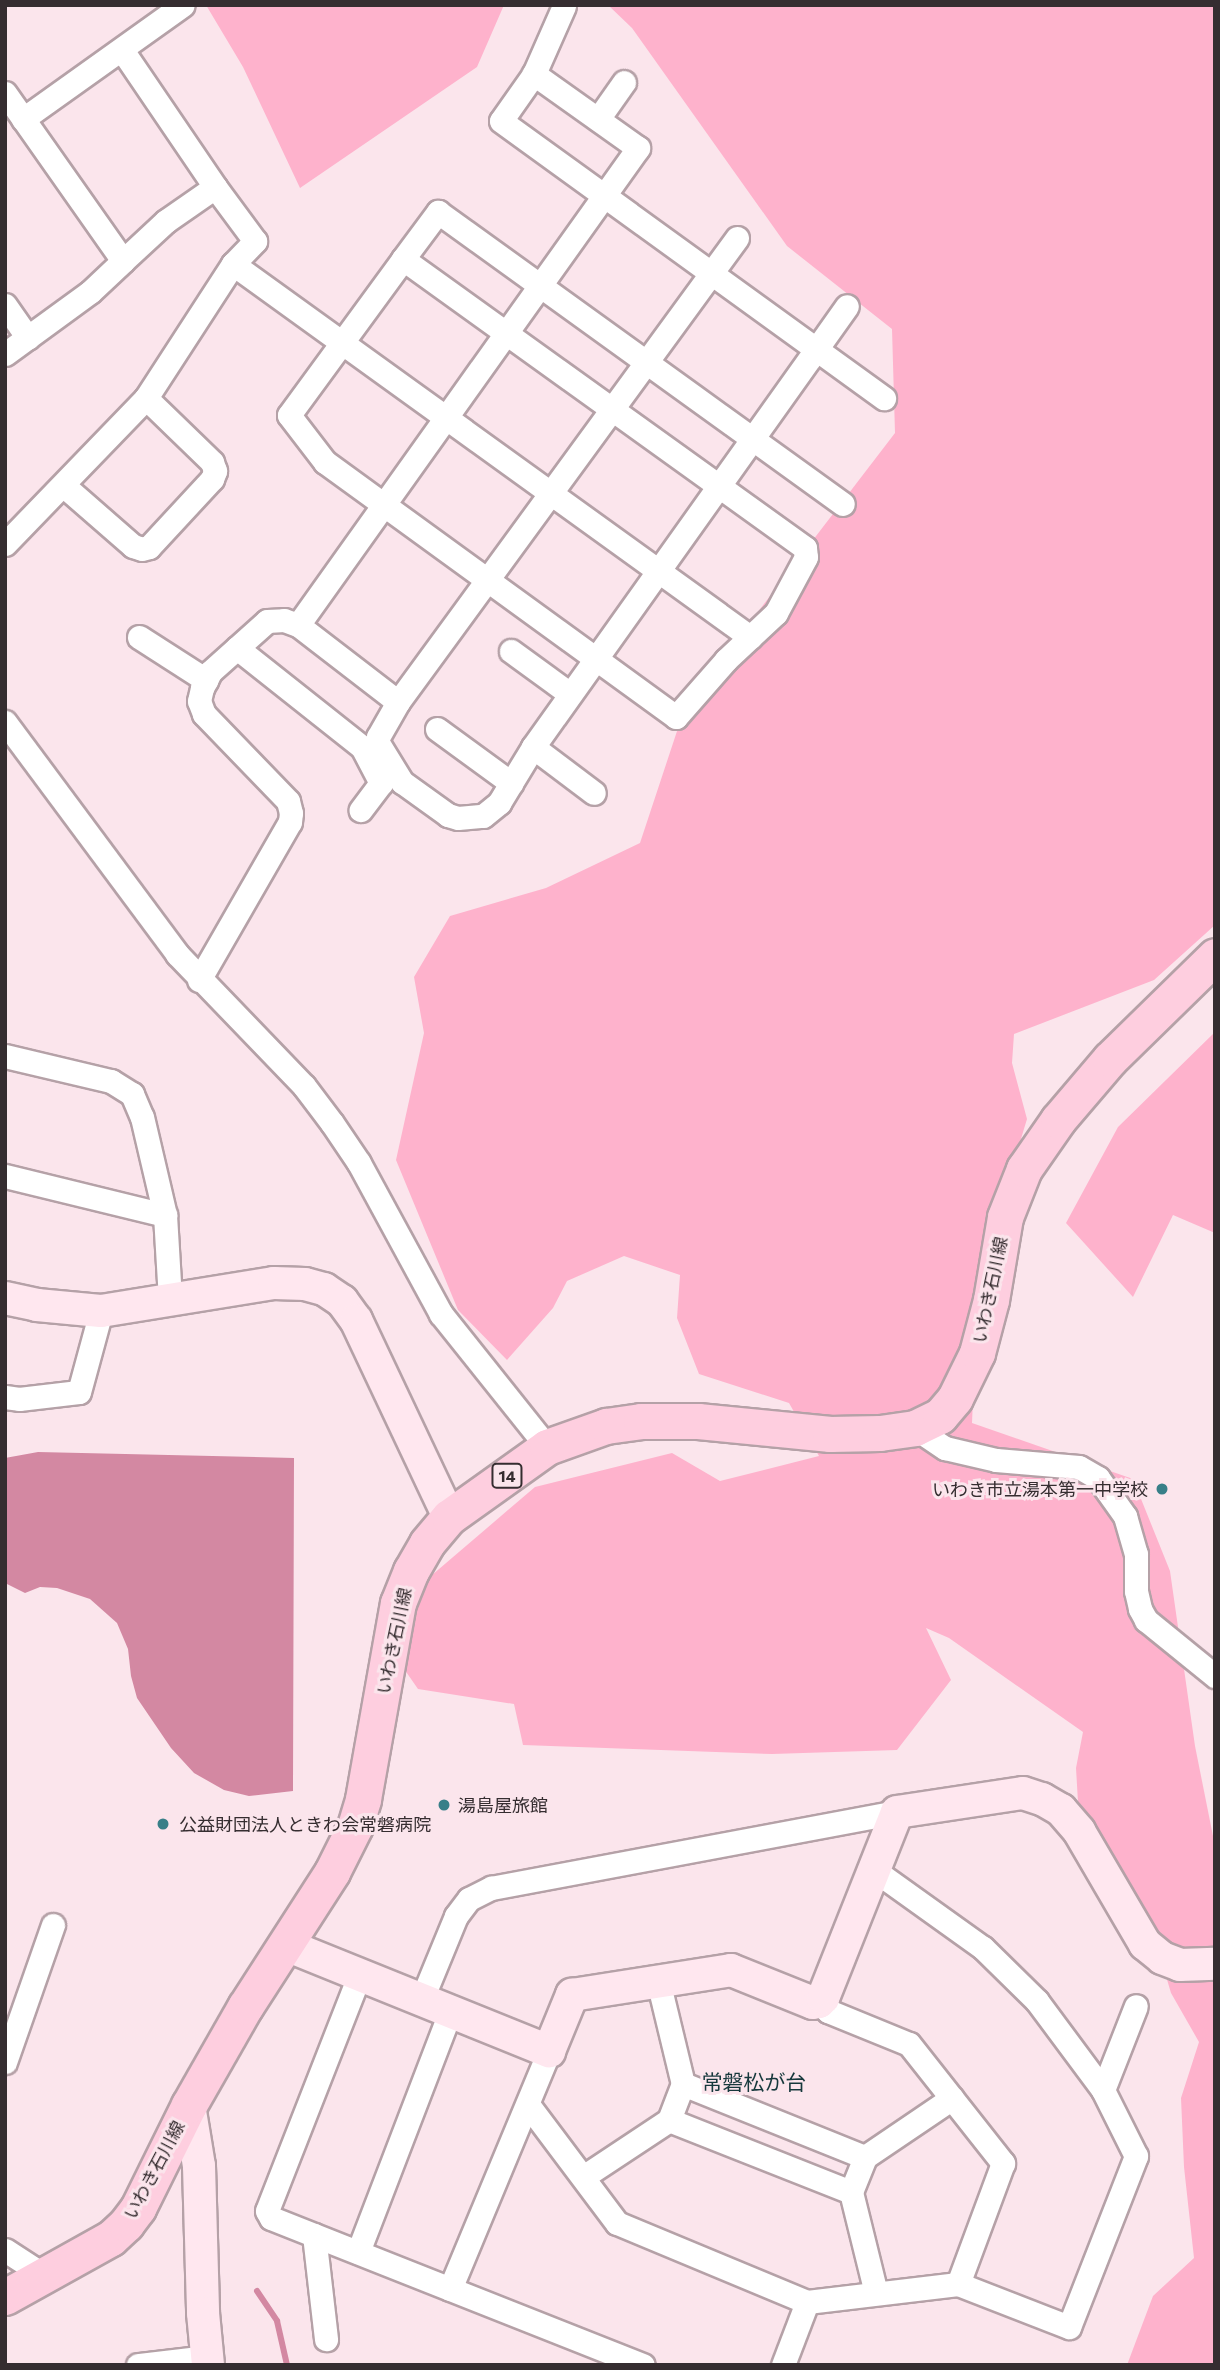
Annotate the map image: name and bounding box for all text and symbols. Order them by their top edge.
street label: いわき石川線 [968,1235,1012,1345]
road number: 14 [491,1464,523,1488]
place label: いわき市立湯本第一中学校 [932,1478,1148,1500]
marker: いわき市立湯本第一中学校 [1154,1481,1170,1497]
street label: いわき石川線 [372,1586,416,1696]
place label: 湯島屋旅館 [458,1794,548,1816]
marker: 湯島屋旅館 [436,1797,452,1813]
place label: 公益財団法人ときわ会常磐病院 [179,1813,431,1835]
marker: 公益財団法人ときわ会常磐病院 [153,1814,173,1834]
district label: 常磐松が台 [702,2069,806,2095]
street label: いわき石川線 [119,2117,189,2223]

